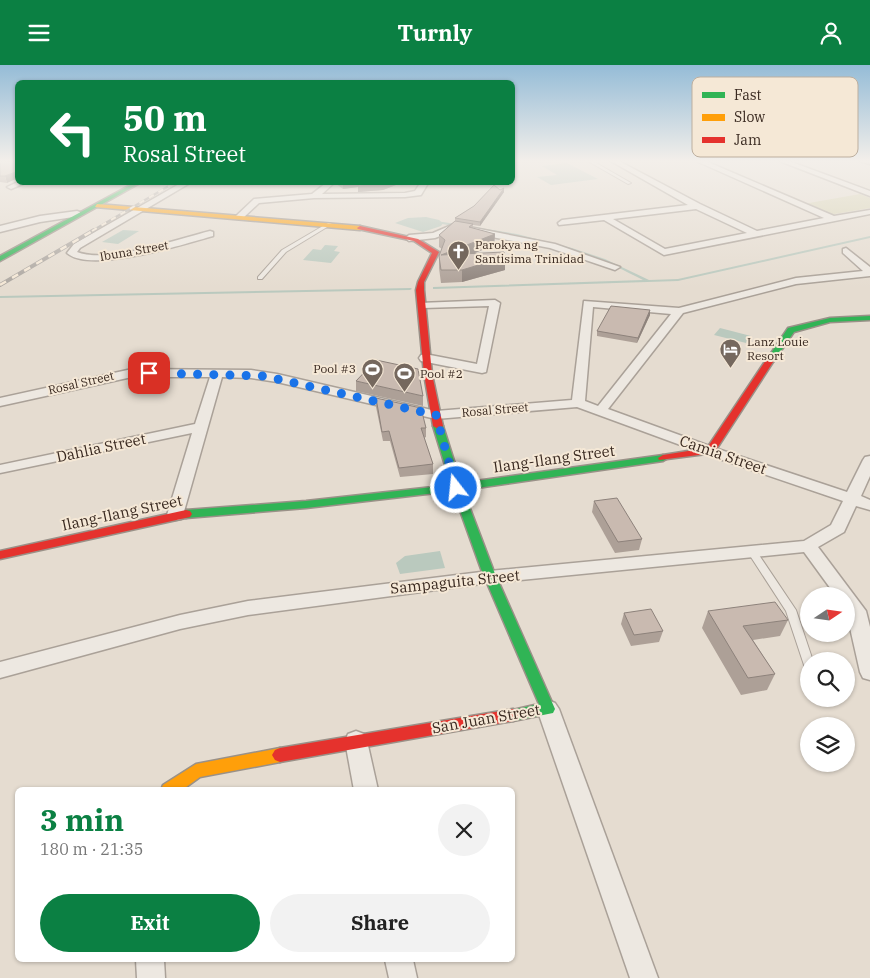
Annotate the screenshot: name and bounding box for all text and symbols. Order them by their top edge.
text: Turnly [398,18,472,47]
icon: menu [25,19,53,47]
icon: person [817,19,845,47]
legend [692,77,858,157]
text: Fast [734,86,762,104]
text: 50 m [123,95,207,141]
icon: left [40,100,105,165]
text: Slow [734,108,765,126]
text: Jam [734,131,761,149]
text: Rosal Street [123,139,246,168]
street label: Ibuna Street [98,237,169,264]
place label: Parokya ng Santisima Trinidad [475,237,584,266]
church icon: Parokya ng Santisima Trinidad [447,240,471,271]
place label: Lanz Louie Resort [747,334,809,363]
hotel icon: Lanz Louie Resort [719,337,743,368]
pin [128,352,170,394]
sports icon: Pool #3 [360,357,384,388]
icon: arrive [135,359,163,387]
place label: Pool #3 [313,361,356,376]
sports icon: Pool #2 [392,362,416,393]
place label: Pool #2 [420,366,463,381]
street label: Rosal Street [46,368,115,397]
street label: Rosal Street [461,399,529,420]
street label: Dahlia Street [54,429,147,466]
street label: Camia Street [677,431,769,478]
street label: Ilang-Ilang Street [492,441,616,476]
position arrow [429,461,481,513]
street label: Ilang-Ilang Street [60,490,184,535]
street label: Sampaguita Street [389,565,521,598]
north arrow [800,587,855,643]
map controls [800,587,855,772]
button: search [800,652,855,707]
street label: San Juan Street [430,700,541,737]
button: layers [800,717,855,772]
text: 3 min [40,800,124,839]
button: close [438,804,490,856]
text: 180 m · 21:35 [40,839,143,859]
button: Exit [40,894,260,952]
button: Share [270,894,490,952]

